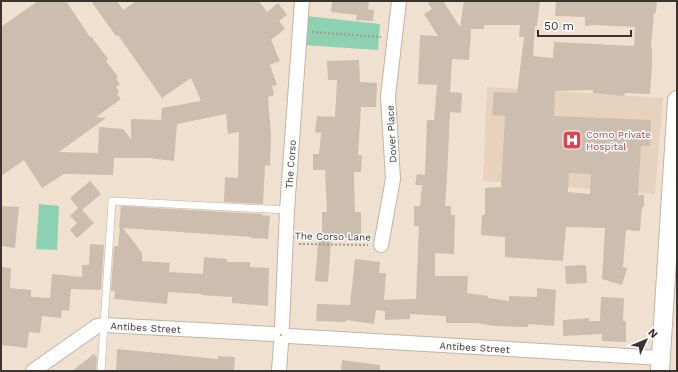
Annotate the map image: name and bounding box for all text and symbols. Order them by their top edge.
scale bar [538,12,631,38]
text: 50 m [544,19,574,33]
street label: Dover Place [384,105,399,163]
hospital icon: Como Private Hospital [561,129,583,151]
place label: Como Private Hospital [586,129,651,152]
street label: The Corso [284,139,298,189]
street label: The Corso Lane [295,230,371,243]
street label: Antibes Street [110,320,182,335]
north arrow [626,320,666,360]
text: N [645,326,660,341]
street label: Antibes Street [439,340,511,355]

